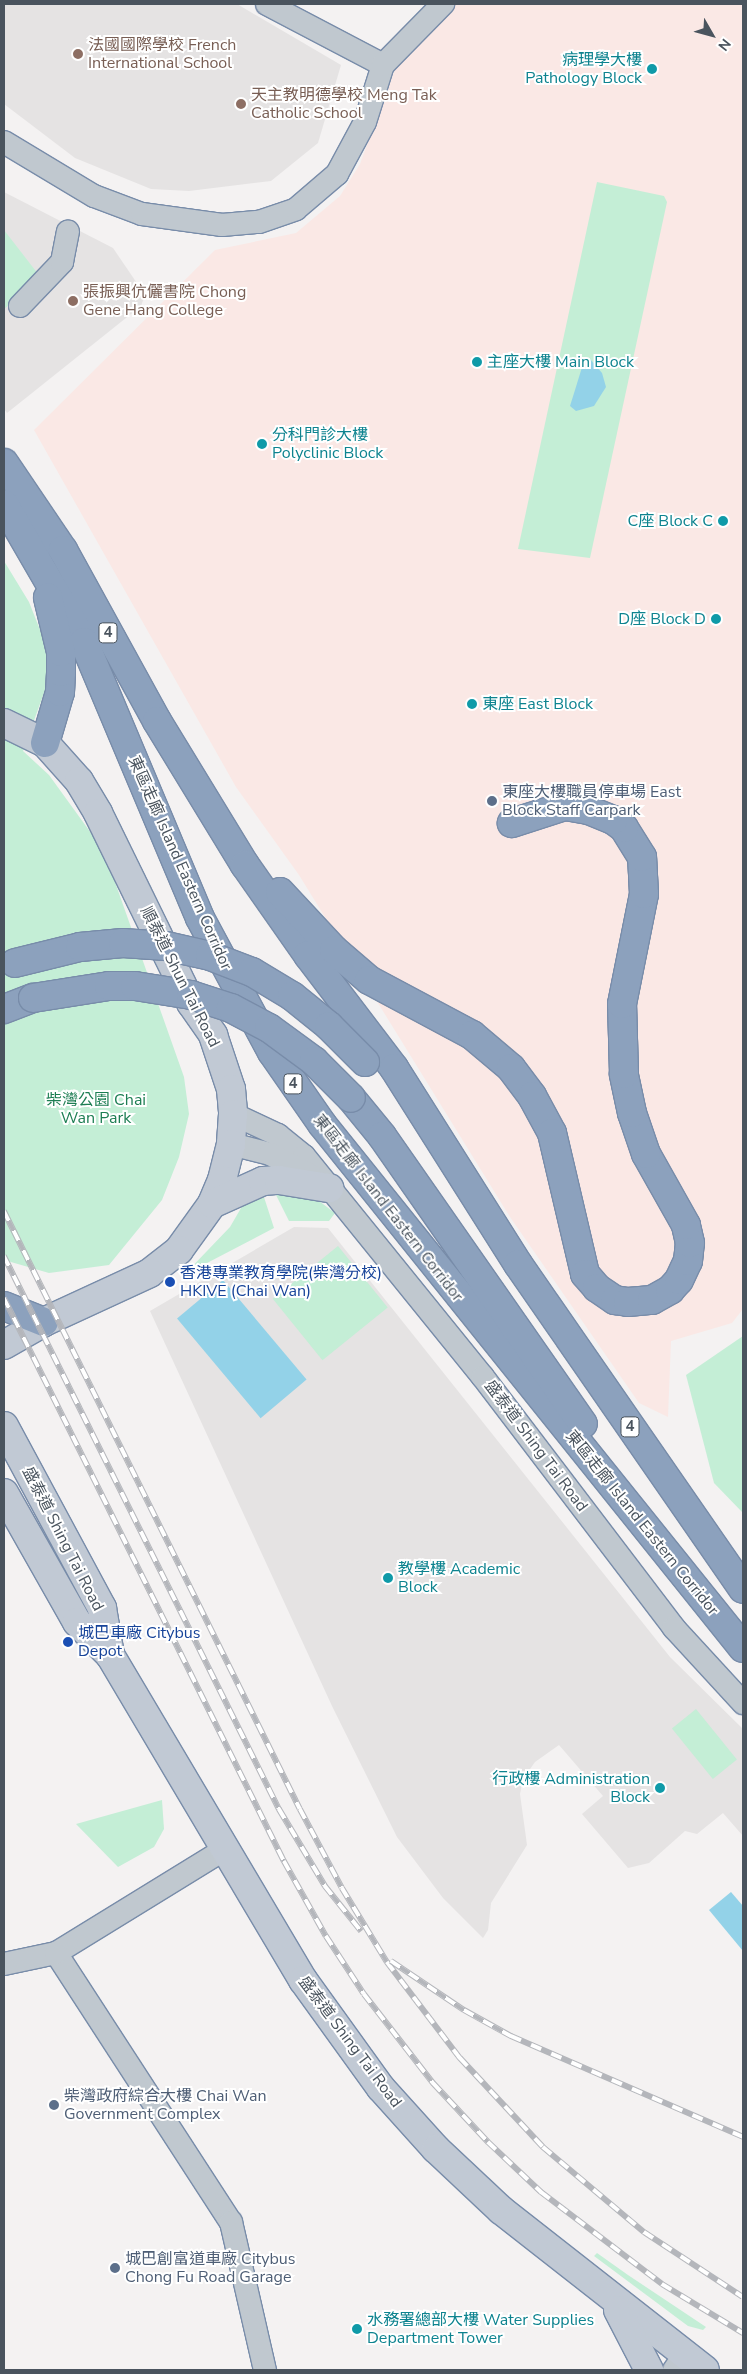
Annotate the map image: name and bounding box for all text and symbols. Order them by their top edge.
north arrow [687,10,737,60]
place label: 法國國際學校 French International School [88,35,236,73]
text: N [714,35,735,55]
marker: 法國國際學校 French International School [72,48,84,60]
place label: 病理學大樓 Pathology Block [525,50,642,88]
marker: 病理學大樓 Pathology Block [646,63,658,75]
place label: 天主教明德學校 Meng Tak Catholic School [251,85,437,123]
marker: 天主教明德學校 Meng Tak Catholic School [235,98,247,110]
place label: 張振興伉儷書院 Chong Gene Hang College [83,282,246,320]
marker: 張振興伉儷書院 Chong Gene Hang College [67,295,79,307]
place label: 主座大樓 Main Block [487,352,634,372]
marker: 主座大樓 Main Block [471,356,483,368]
place label: 分科門診大樓 Polyclinic Block [272,425,383,463]
marker: 分科門診大樓 Polyclinic Block [256,438,268,450]
place label: C座 Block C [627,511,713,531]
marker: C座 Block C [717,515,729,527]
place label: D座 Block D [618,609,706,629]
marker: D座 Block D [710,613,722,625]
road number: 4 [98,620,118,646]
place label: 東座 East Block [482,694,593,714]
marker: 東座 East Block [466,698,478,710]
street label: 東區走廊 Island Eastern Corridor [124,753,236,973]
place label: 東座大樓職員停車場 East Block Staff Carpark [502,782,681,820]
marker: 東座大樓職員停車場 East Block Staff Carpark [486,795,498,807]
street label: 順泰道 Shun Tai Road [136,904,224,1050]
road number: 4 [283,1072,303,1096]
park label: 柴灣公園 Chai Wan Park [46,1090,146,1128]
street label: 東區走廊 Island Eastern Corridor [309,1111,467,1305]
place label: 香港專業教育學院(柴灣分校) HKIVE (Chai Wan) [180,1263,382,1301]
marker: 香港專業教育學院(柴灣分校) HKIVE (Chai Wan) [164,1276,176,1288]
street label: 盛泰道 Shing Tai Road [480,1377,592,1515]
road number: 4 [620,1414,640,1440]
street label: 東區走廊 Island Eastern Corridor [561,1427,723,1619]
street label: 盛泰道 Shing Tai Road [18,1464,108,1614]
place label: 教學樓 Academic Block [398,1559,520,1597]
marker: 教學樓 Academic Block [382,1572,394,1584]
place label: 城巴車廠 Citybus Depot [78,1623,201,1661]
marker: 城巴車廠 Citybus Depot [62,1636,74,1648]
place label: 行政樓 Administration Block [492,1769,650,1807]
marker: 行政樓 Administration Block [654,1782,666,1794]
street label: 盛泰道 Shing Tai Road [294,1973,406,2111]
place label: 柴灣政府綜合大樓 Chai Wan Government Complex [64,2086,267,2124]
marker: 柴灣政府綜合大樓 Chai Wan Government Complex [48,2099,60,2111]
place label: 城巴創富道車廠 Citybus Chong Fu Road Garage [125,2249,296,2287]
marker: 城巴創富道車廠 Citybus Chong Fu Road Garage [109,2262,121,2274]
place label: 水務署總部大樓 Water Supplies Department Tower [367,2310,594,2348]
marker: 水務署總部大樓 Water Supplies Department Tower [351,2323,363,2335]

